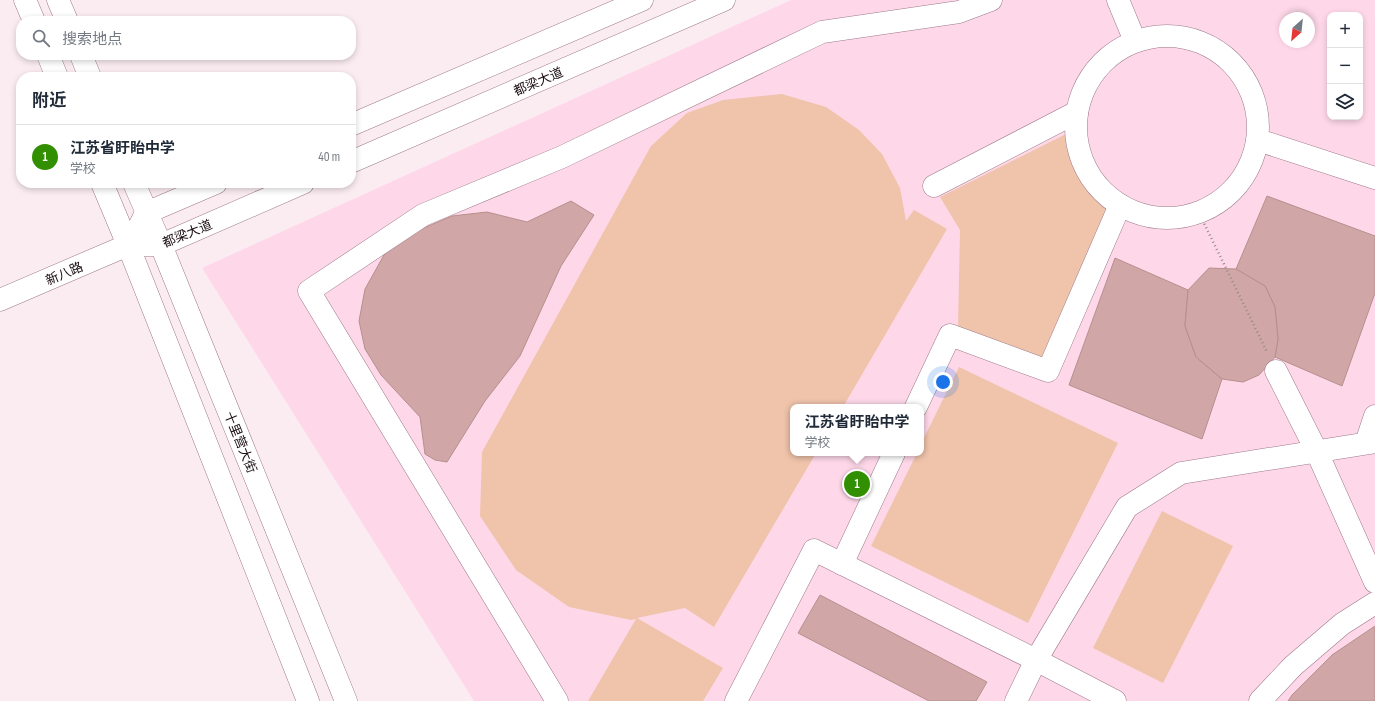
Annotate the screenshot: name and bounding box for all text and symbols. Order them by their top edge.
north arrow [1279,12,1315,48]
map controls [1327,12,1363,120]
button: + [1327,12,1363,48]
search box [16,16,356,60]
icon: search [30,27,52,49]
text: 搜索地点 [62,30,122,49]
button: − [1327,48,1363,84]
street label: 都梁大道 [511,64,565,99]
button: layers [1327,84,1363,120]
text: 附近 [32,91,66,111]
text: 江苏省盱眙中学 [70,139,175,158]
text: 1 [42,149,48,165]
text: 40 m [318,149,340,165]
text: 学校 [70,161,96,177]
street label: 都梁大道 [160,217,214,251]
street label: 新八路 [43,259,85,289]
your location [933,372,953,392]
popup [790,404,924,456]
street label: 十里营大街 [220,409,260,476]
text: 江苏省盱眙中学 [804,413,910,432]
text: 学校 [804,435,831,451]
pin: 1 [844,469,870,499]

